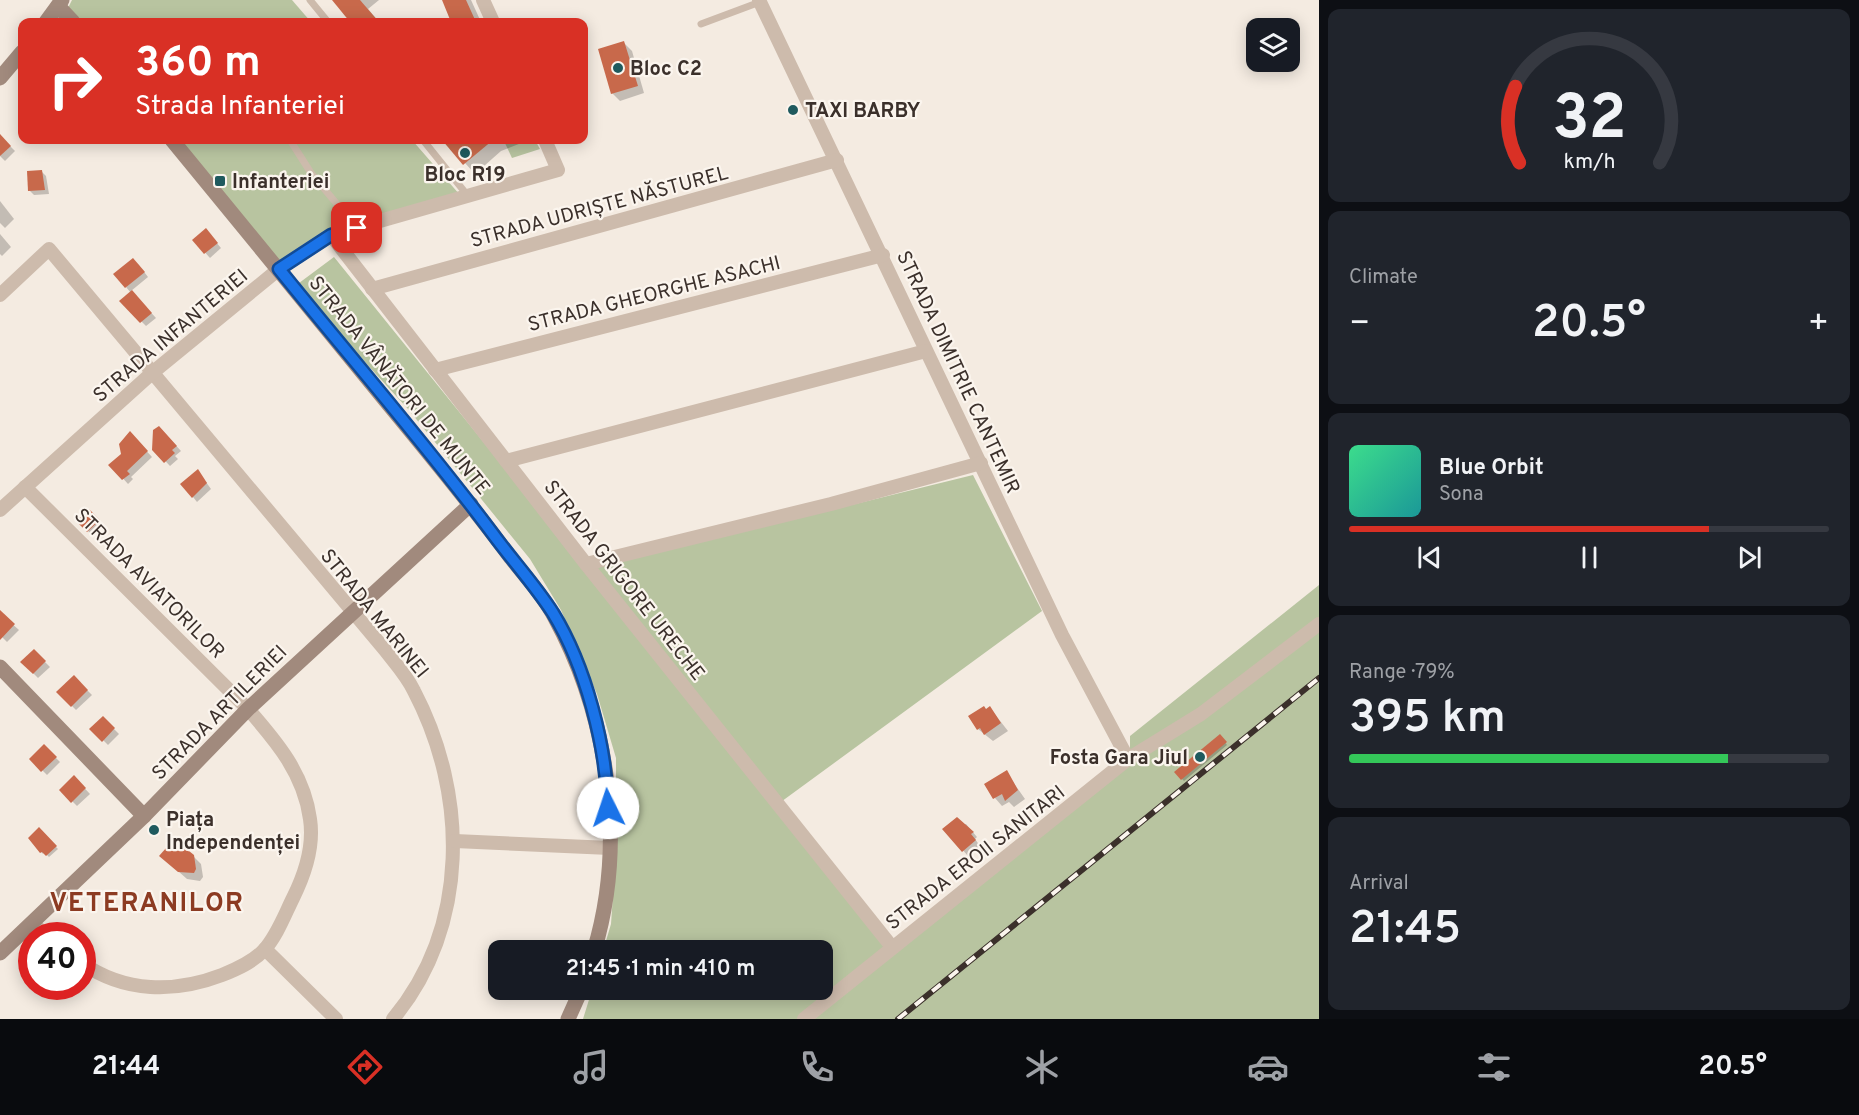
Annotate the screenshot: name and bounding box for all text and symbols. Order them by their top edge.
map controls [1246,18,1300,72]
button: layers [1246,18,1300,72]
text: 360 m [135,38,261,91]
icon: right [36,42,114,120]
place label: Bloc C2 [630,57,702,83]
marker: Bloc C2 [611,61,625,75]
text: 32 [1552,82,1626,161]
text: Strada Infanteriei [135,90,345,124]
place label: TAXI BARBY [805,99,921,125]
marker: TAXI BARBY [786,103,800,117]
marker: Bloc R19 [458,146,472,160]
text: km/h [1563,149,1615,176]
street label: STRADA UDRIȘTE NĂSTUREL [467,159,731,255]
place label: Bloc R19 [425,163,505,189]
place label: Infanteriei [232,170,329,196]
marker: Infanteriei [213,174,227,188]
pin [331,202,382,253]
icon: arrive [340,211,373,244]
street label: STRADA DIMITRIE CANTEMIR [889,247,1025,499]
street label: STRADA GHEORGHE ASACHI [525,251,784,339]
street label: STRADA INFANTERIEI [88,264,254,409]
text: Climate [1349,265,1418,291]
street label: STRADA VÂNĂTORI DE MUNTE [302,270,497,501]
text: 20.5° [1532,296,1646,353]
text: − [1349,304,1370,346]
text: + [1808,304,1829,346]
text: Blue Orbit [1439,455,1544,482]
street label: STRADA GRIGORE URECHE [537,476,710,687]
text: Sona [1439,482,1484,508]
street label: STRADA AVIATORILOR [68,503,230,665]
icon: previous [1413,541,1446,574]
icon: pause [1573,541,1606,574]
icon: next [1733,541,1766,574]
street label: STRADA MARINEI [313,544,433,684]
street label: STRADA ARTILERIEI [147,640,294,787]
text: Range · 79% [1349,660,1455,686]
text: 395 km [1349,691,1506,748]
place label: Fosta Gara Jiul [1050,746,1188,772]
marker: Fosta Gara Jiul [1193,750,1207,764]
position arrow [576,776,640,840]
street label: STRADA EROII SANITARI [881,780,1071,937]
place label: Piața Independenței [166,808,300,857]
marker: Piața Independenței [147,823,161,837]
text: Arrival [1349,871,1409,897]
district label: VETERANILOR [49,888,245,921]
text: 21:45 [1349,902,1461,959]
speed limit sign: 40 [18,922,96,1000]
text: 21:45 · 1 min · 410 m [566,956,755,983]
icon: directions [344,1046,386,1088]
icon: music [570,1046,612,1088]
icon: phone [796,1046,838,1088]
icon: climate [1021,1046,1063,1088]
icon: car [1247,1046,1289,1088]
icon: filters [1473,1046,1515,1088]
text: 21:44 [92,1050,160,1084]
text: 20.5° [1698,1050,1767,1084]

